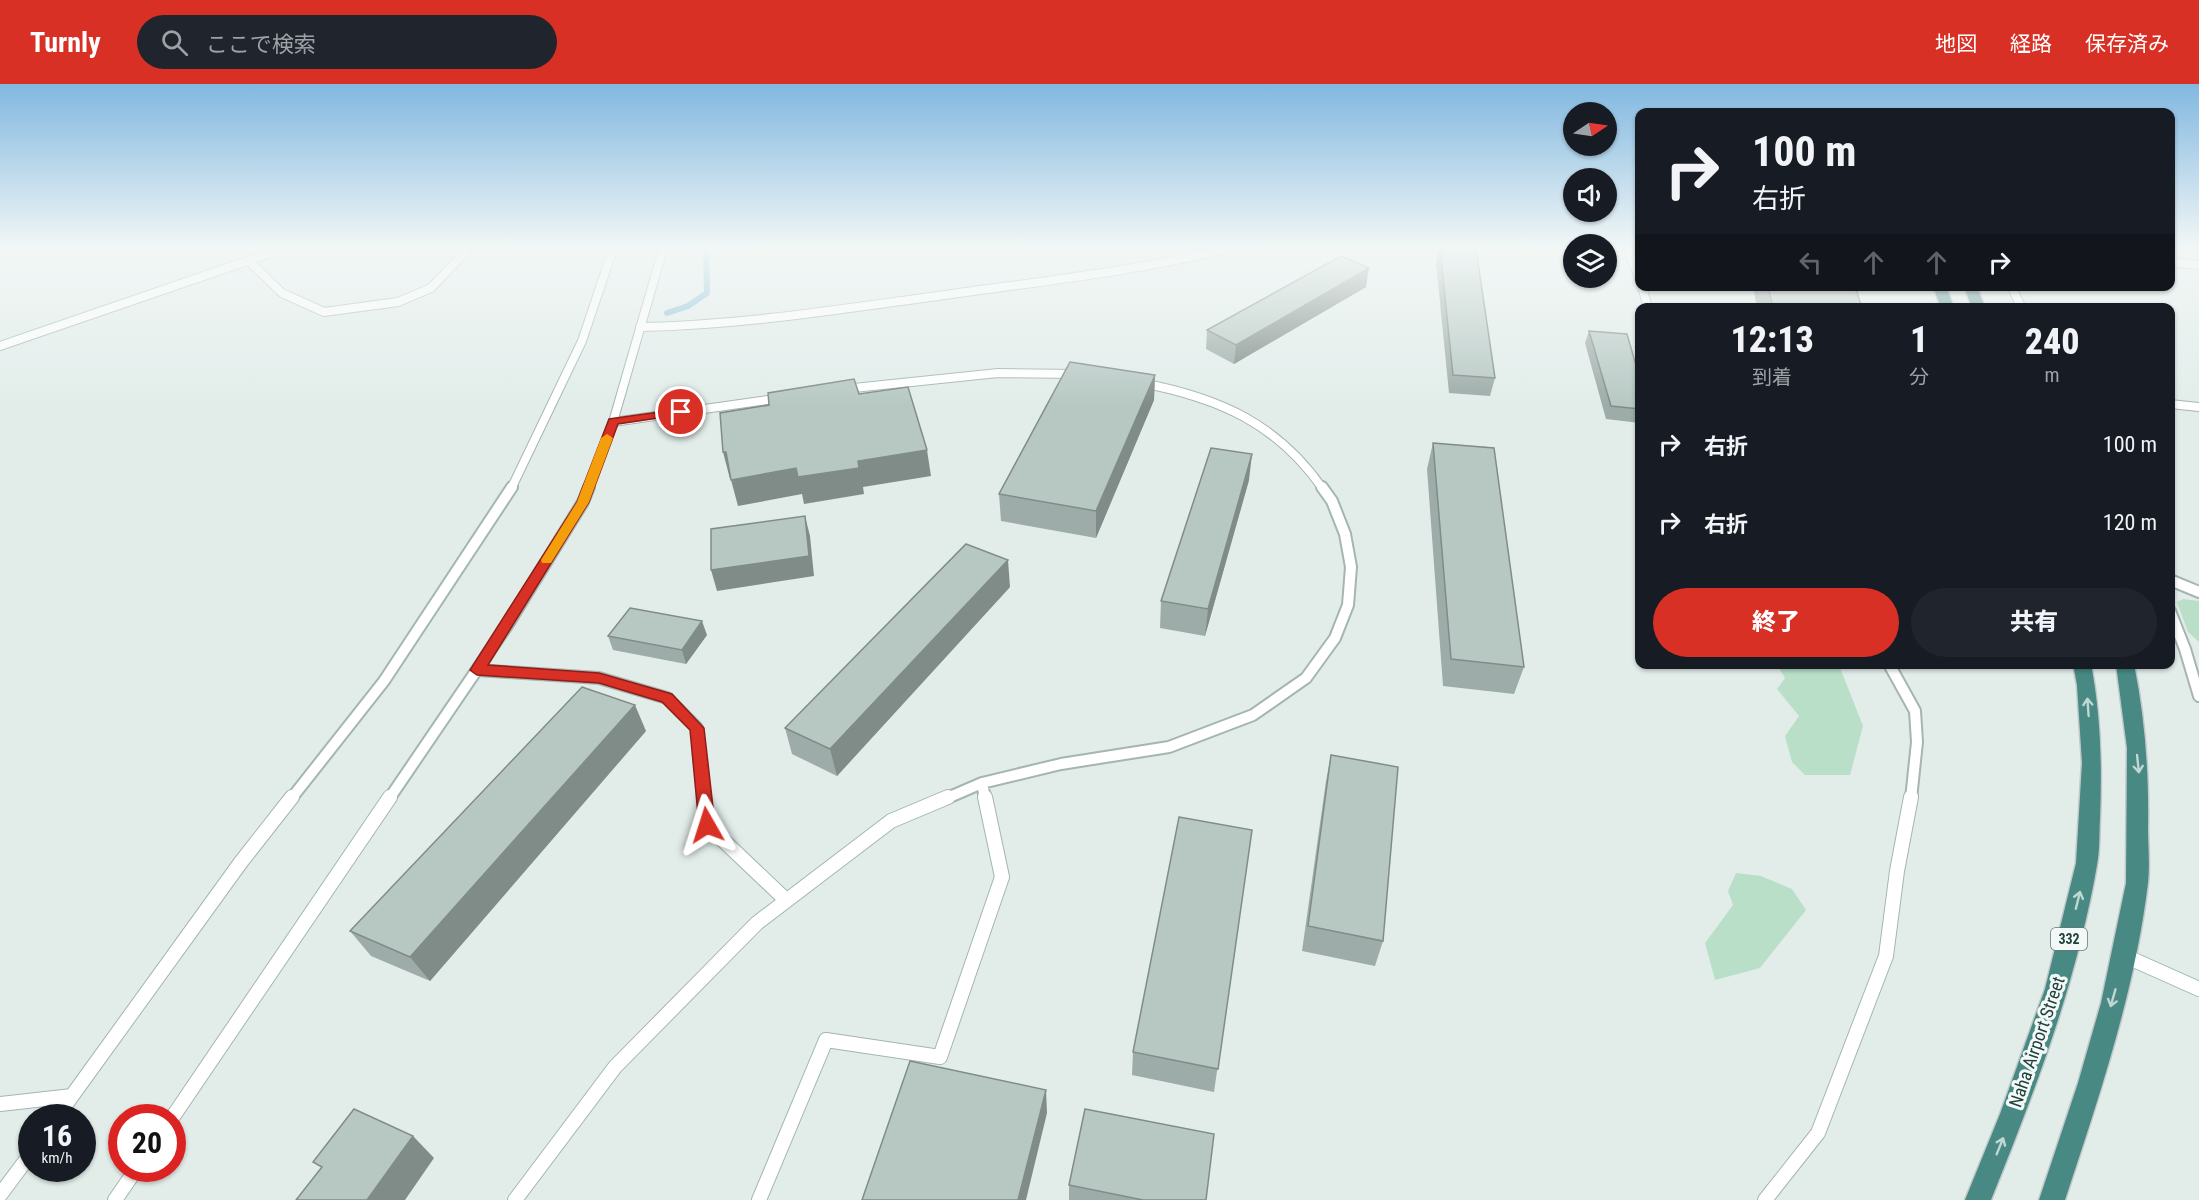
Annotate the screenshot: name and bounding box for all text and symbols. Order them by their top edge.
search box [137,15,557,69]
text: Turnly [30,26,101,59]
icon: search [158,26,191,59]
text: ここで検索 [206,32,316,57]
text: 地図 [1935,32,1977,56]
text: 経路 [2010,32,2052,56]
text: 保存済み [2085,32,2169,56]
north arrow [1563,102,1617,156]
map controls [1563,102,1617,288]
text: 100 m [1752,127,1857,176]
icon: right [1653,132,1731,210]
button: sound [1563,168,1617,222]
text: 右折 [1752,183,1806,215]
button: layers [1563,234,1617,288]
icon: left [1794,246,1827,279]
icon: ahead [1857,246,1890,279]
icon: ahead [1920,246,1953,279]
icon: right [1983,246,2016,279]
text: 12:13 [1730,319,1814,361]
text: 1 [1910,319,1928,361]
text: 240 [2025,321,2080,363]
text: m [2045,363,2060,387]
text: 到着 [1752,365,1792,389]
text: 分 [1909,365,1929,389]
pin [655,386,706,437]
icon: arrive [664,395,697,428]
icon: right [1653,428,1686,461]
text: 100 m [2103,432,2157,457]
text: 右折 [1704,434,1748,459]
icon: right [1653,506,1686,539]
text: 120 m [2103,510,2157,535]
text: 右折 [1704,512,1748,537]
button: 終了 [1653,588,1899,657]
button: 共有 [1911,588,2157,657]
one-way arrow [2082,697,2093,717]
one-way arrow [2133,754,2144,773]
position arrow [675,793,739,857]
one-way arrow [2073,891,2085,910]
road number: 332 [2051,928,2087,950]
street label: Naha Airport Street [2004,974,2069,1110]
one-way arrow [2107,988,2118,1007]
speed limit sign: 20 [108,1104,186,1182]
text: 16 [42,1118,72,1153]
one-way arrow [1995,1137,2006,1156]
text: km/h [42,1149,72,1167]

